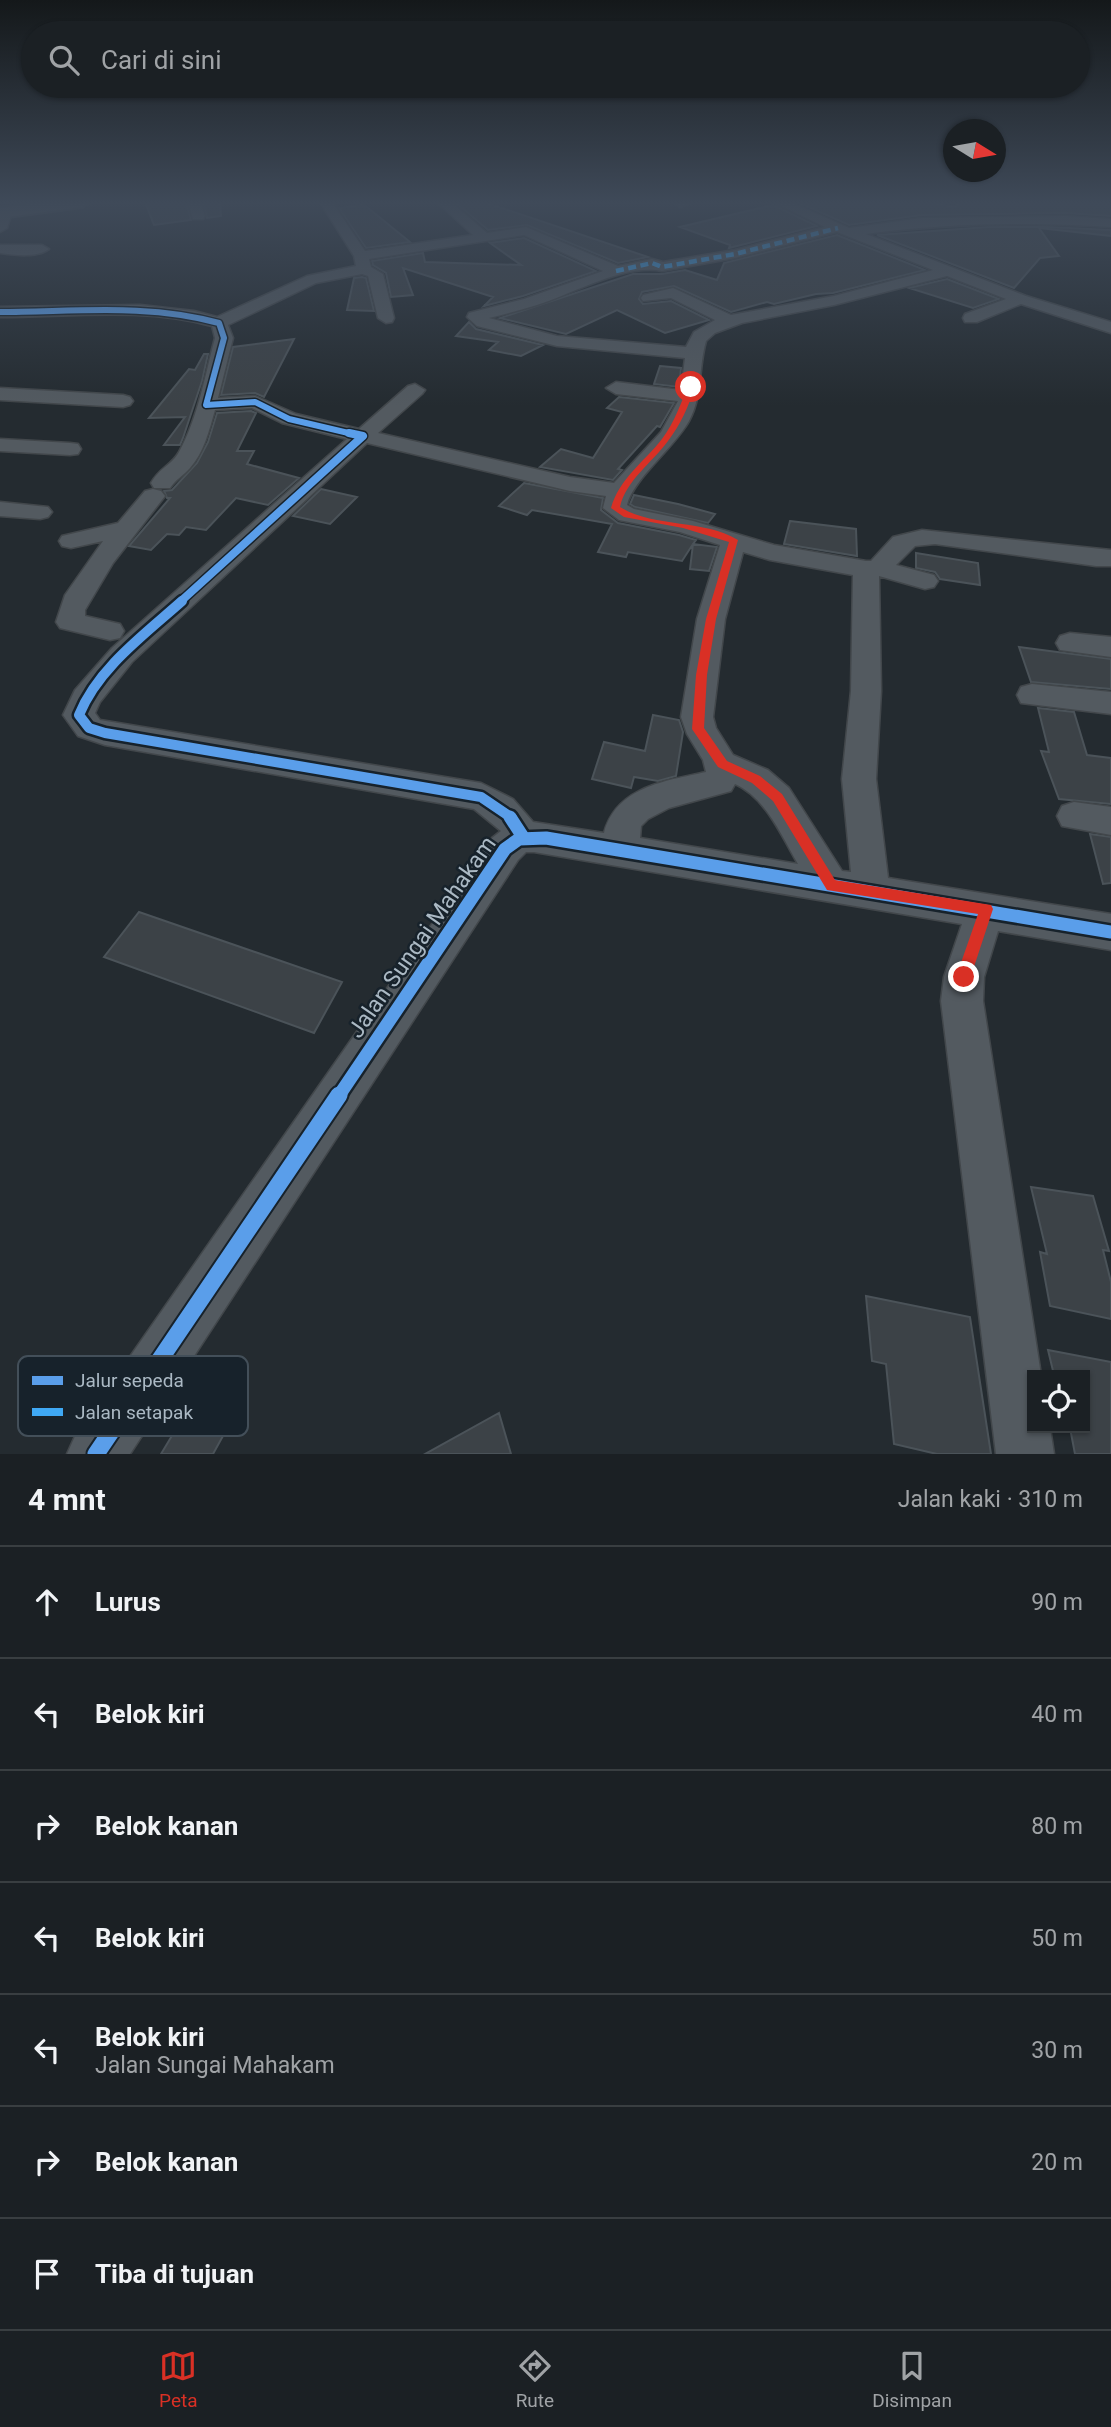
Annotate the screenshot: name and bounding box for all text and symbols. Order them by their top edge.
search box [21,21,1090,98]
icon: search [45,41,83,79]
text: Cari di sini [101,45,222,75]
north arrow [943,119,1006,182]
route start [675,371,706,402]
street label: Jalan Sungai Mahakam [342,831,502,1043]
route end [948,961,979,992]
legend [18,1356,248,1436]
text: Jalur sepeda [75,1369,184,1392]
map controls [1027,1370,1090,1433]
button: locate [1027,1370,1090,1433]
text: Jalan setapak [75,1401,193,1424]
text: 4 mnt [28,1482,106,1517]
text: Jalan kaki · 310 m [898,1486,1083,1513]
icon: ahead [28,1583,66,1621]
text: Lurus [95,1587,161,1617]
text: 90 m [1031,1589,1083,1616]
icon: left [28,1695,66,1733]
text: Belok kiri [95,1699,205,1729]
text: 40 m [1031,1701,1083,1728]
icon: right [28,1807,66,1845]
text: Belok kanan [95,1811,238,1841]
text: 80 m [1031,1813,1083,1840]
icon: left [28,1919,66,1957]
text: Belok kiri [95,1923,205,1953]
text: 50 m [1031,1925,1083,1952]
text: Belok kiri [95,2022,205,2052]
icon: left [28,2031,66,2069]
text: 30 m [1031,2037,1083,2064]
text: Jalan Sungai Mahakam [95,2052,335,2079]
icon: right [28,2143,66,2181]
text: Belok kanan [95,2147,238,2177]
text: 20 m [1031,2149,1083,2176]
icon: arrive [28,2255,66,2293]
text: Tiba di tujuan [95,2259,254,2289]
tab: Peta [159,2347,198,2412]
tab: Rute [516,2347,554,2412]
tab: Disimpan [872,2347,952,2412]

